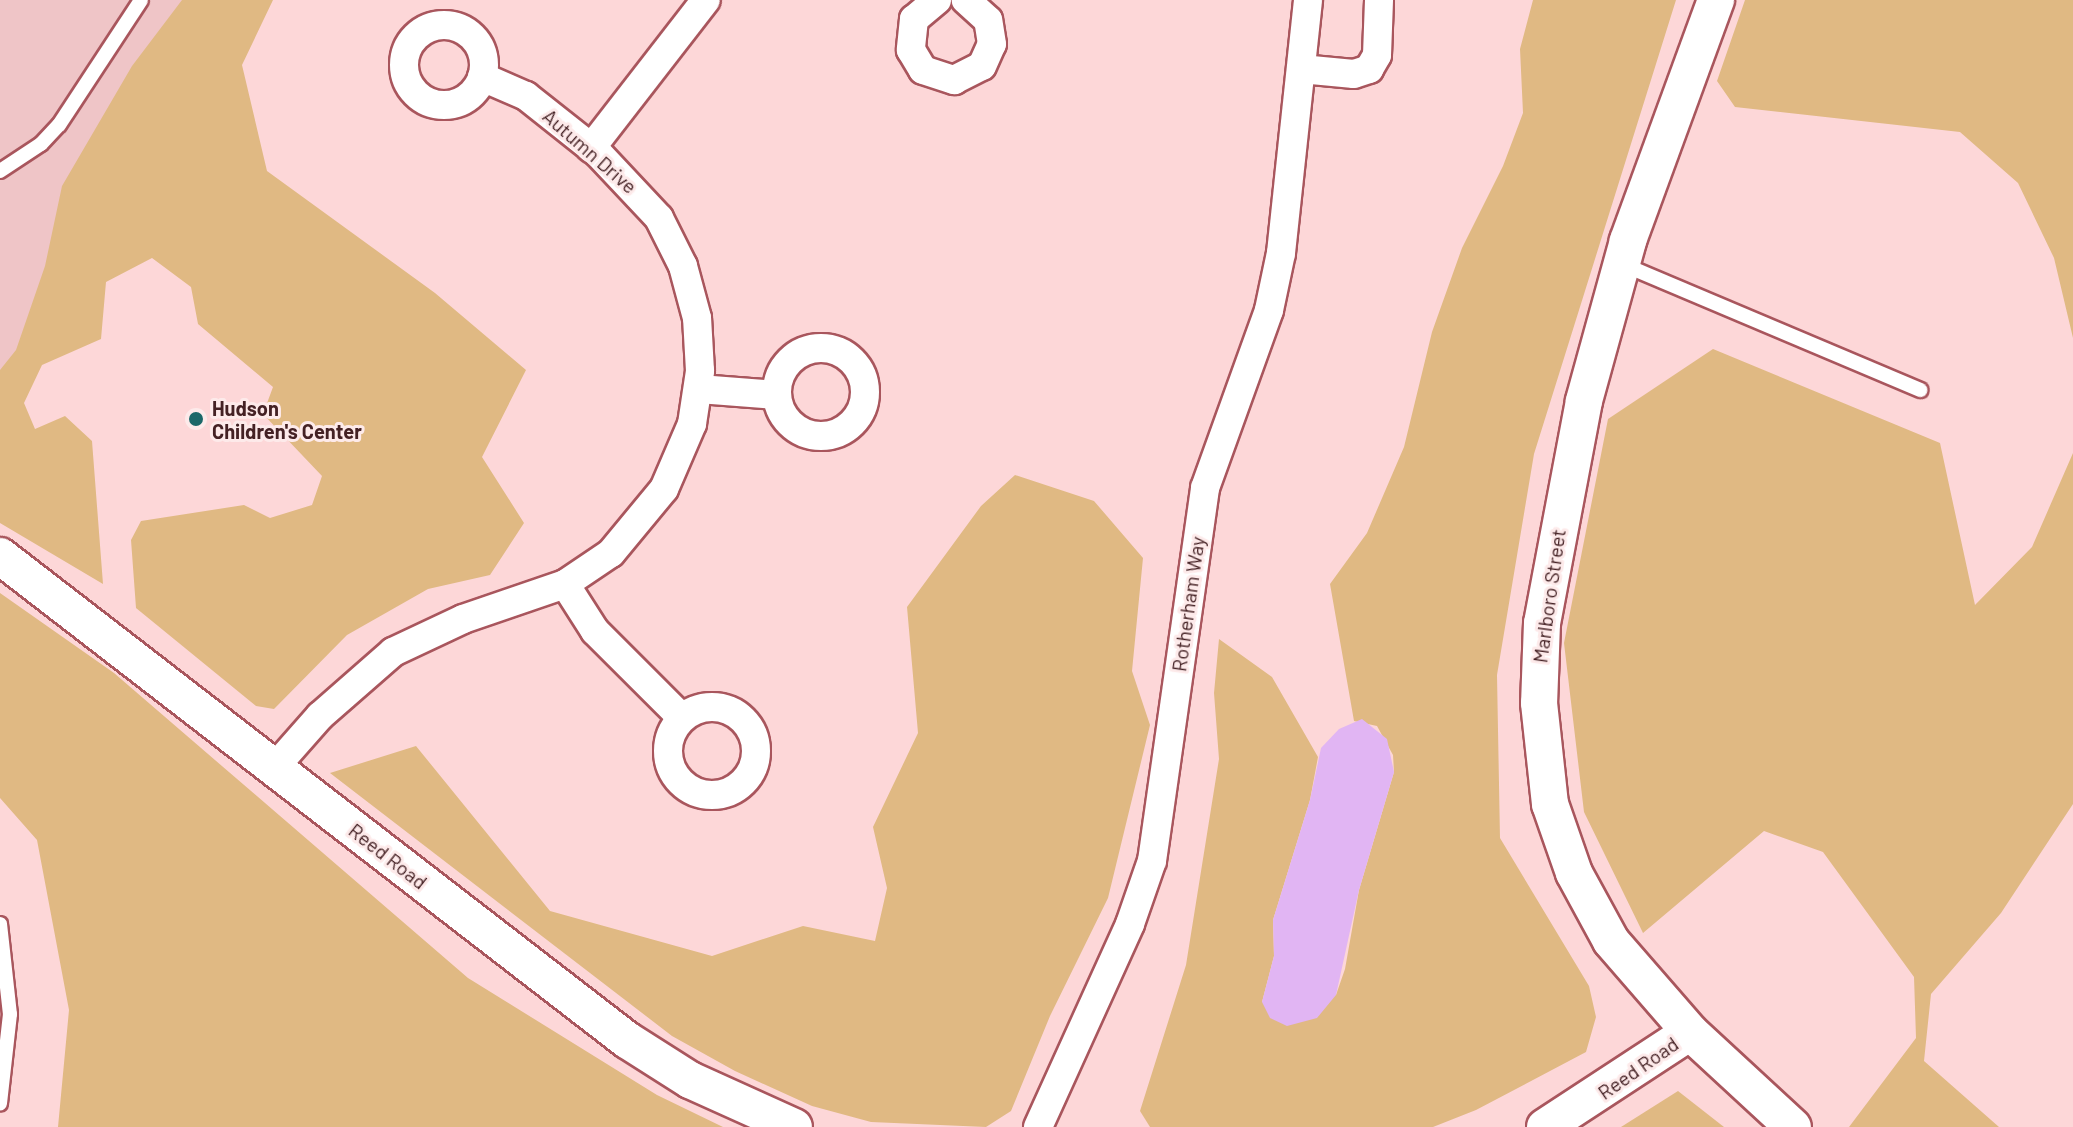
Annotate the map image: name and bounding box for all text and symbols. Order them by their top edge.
street label: Autumn Drive [538,104,642,198]
place label: Hudson Children's Center [212,396,362,443]
marker: Hudson Children's Center [187,410,205,428]
street label: Marlboro Street [1528,528,1570,664]
street label: Rotherham Way [1167,535,1209,673]
street label: Reed Road [344,818,432,894]
street label: Reed Road [1593,1032,1683,1104]

